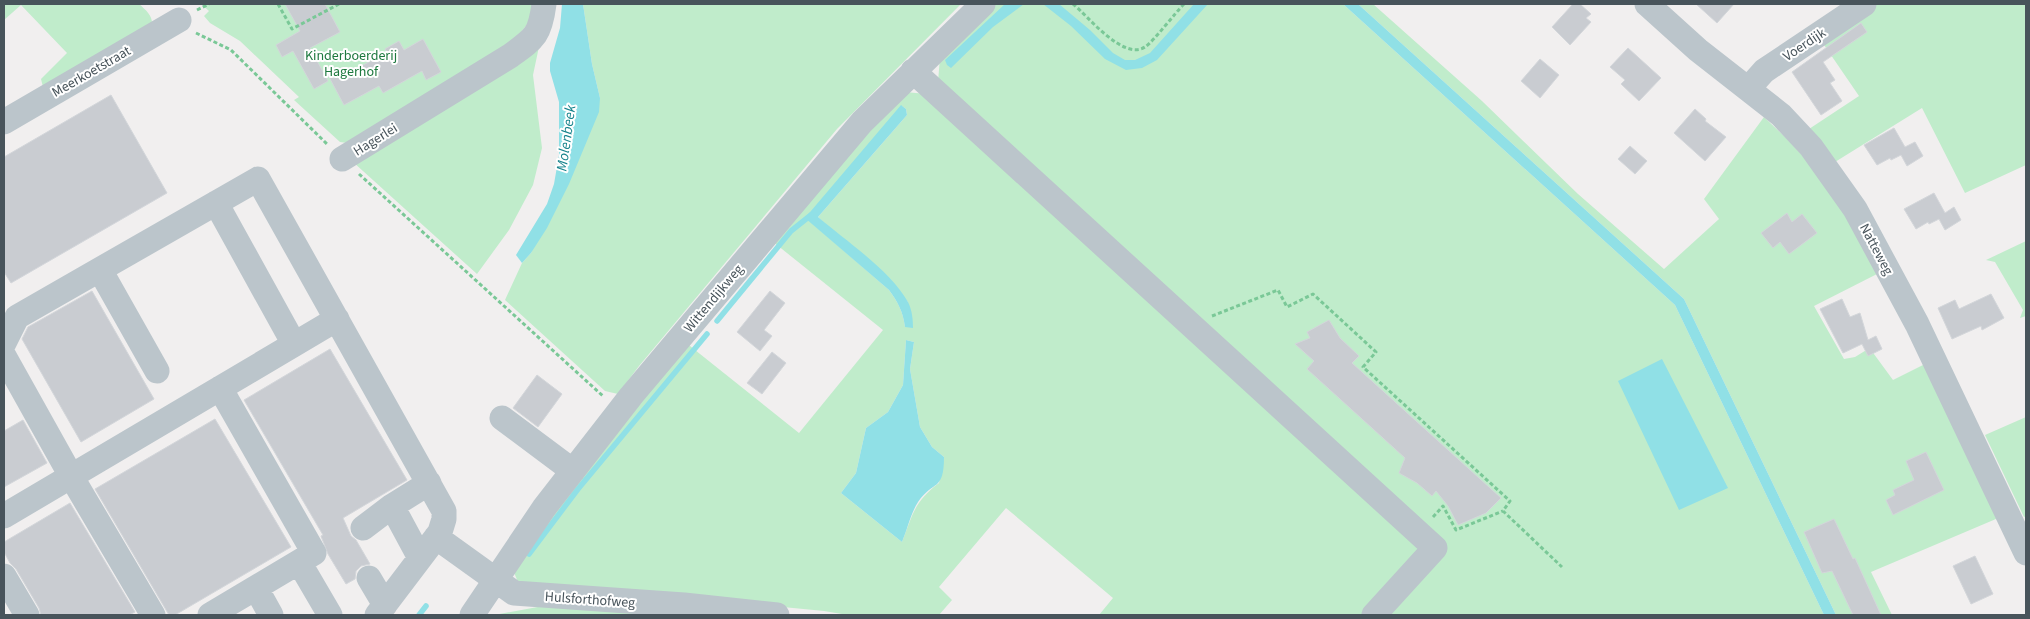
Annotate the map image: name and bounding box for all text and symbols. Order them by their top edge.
street label: Voerdijk [1779,23,1830,67]
street label: Meerkoetstraat [48,41,135,103]
park label: Kinderboerderij Hagerhof [305,46,397,82]
water label: Molenbeek [551,103,582,173]
street label: Hagerlei [350,118,402,161]
street label: Natteweg [1854,220,1898,279]
street label: Wittendijkweg [679,260,748,337]
street label: Hulsforthofweg [544,587,636,613]

